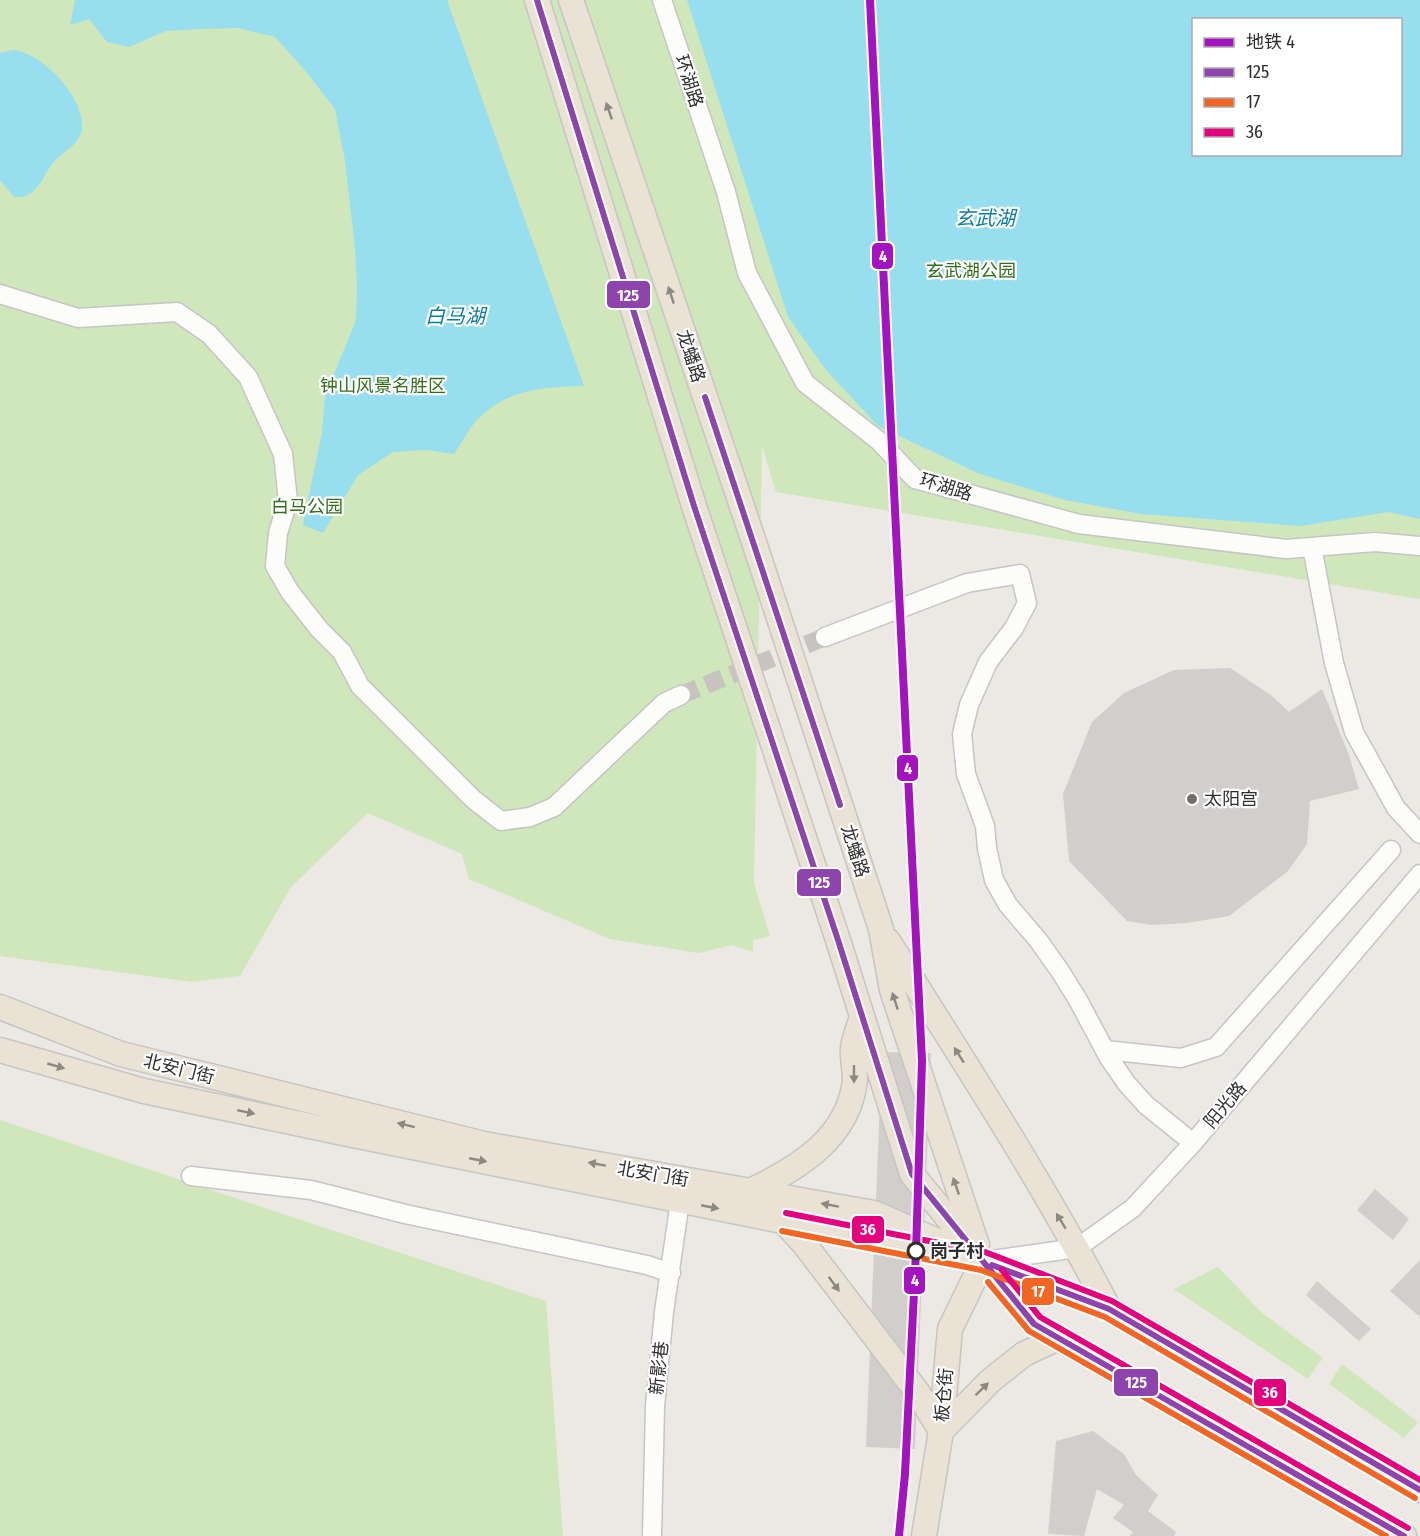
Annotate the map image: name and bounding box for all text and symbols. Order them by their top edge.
legend [1192,18,1402,156]
text: 地铁 4 [1246,31,1295,53]
street label: 环湖路 [670,52,708,110]
text: 125 [1246,61,1269,83]
text: 17 [1246,91,1260,113]
one-way arrow [603,101,613,119]
text: 36 [1246,121,1263,143]
water label: 玄武湖 [955,206,1018,230]
line badge: 4 [871,242,894,270]
text: 4 [879,247,887,266]
park label: 玄武湖公园 [926,260,1016,282]
line badge: 125 [606,280,651,309]
text: 125 [617,286,639,305]
one-way arrow [666,286,675,304]
water label: 白马湖 [425,304,488,328]
street label: 龙蟠路 [672,327,710,385]
park label: 钟山风景名胜区 [320,375,446,397]
street label: 环湖路 [917,469,975,505]
park label: 白马公园 [271,496,343,518]
line badge: 4 [896,754,919,782]
text: 4 [904,759,912,778]
place label: 太阳宫 [1204,788,1258,810]
marker: 太阳宫 [1185,792,1199,806]
street label: 龙蟠路 [836,822,874,880]
line badge: 125 [796,868,842,897]
text: 125 [808,873,830,892]
one-way arrow [890,992,899,1010]
one-way arrow [954,1046,965,1063]
street label: 北安门街 [141,1050,217,1088]
one-way arrow [47,1062,65,1071]
one-way arrow [849,1065,859,1084]
street label: 阳光路 [1199,1077,1251,1133]
one-way arrow [236,1108,255,1117]
one-way arrow [397,1119,415,1129]
one-way arrow [468,1156,487,1165]
street label: 北安门街 [616,1157,690,1191]
one-way arrow [587,1159,606,1168]
one-way arrow [951,1177,961,1195]
one-way arrow [821,1200,840,1209]
one-way arrow [701,1203,720,1212]
one-way arrow [1056,1212,1066,1229]
line badge: 36 [851,1215,885,1244]
text: 36 [859,1220,876,1239]
place label: 岗子村 [930,1240,984,1262]
marker: 岗子村 [907,1242,925,1260]
line badge: 4 [903,1266,926,1295]
text: 4 [911,1271,919,1290]
one-way arrow [828,1276,840,1292]
line badge: 17 [1021,1277,1055,1306]
text: 17 [1031,1282,1045,1301]
street label: 新影巷 [645,1340,673,1396]
street label: 板仓街 [931,1367,957,1423]
line badge: 125 [1113,1368,1159,1397]
text: 125 [1125,1373,1147,1392]
line badge: 36 [1253,1378,1287,1407]
one-way arrow [974,1383,989,1396]
text: 36 [1261,1383,1278,1402]

